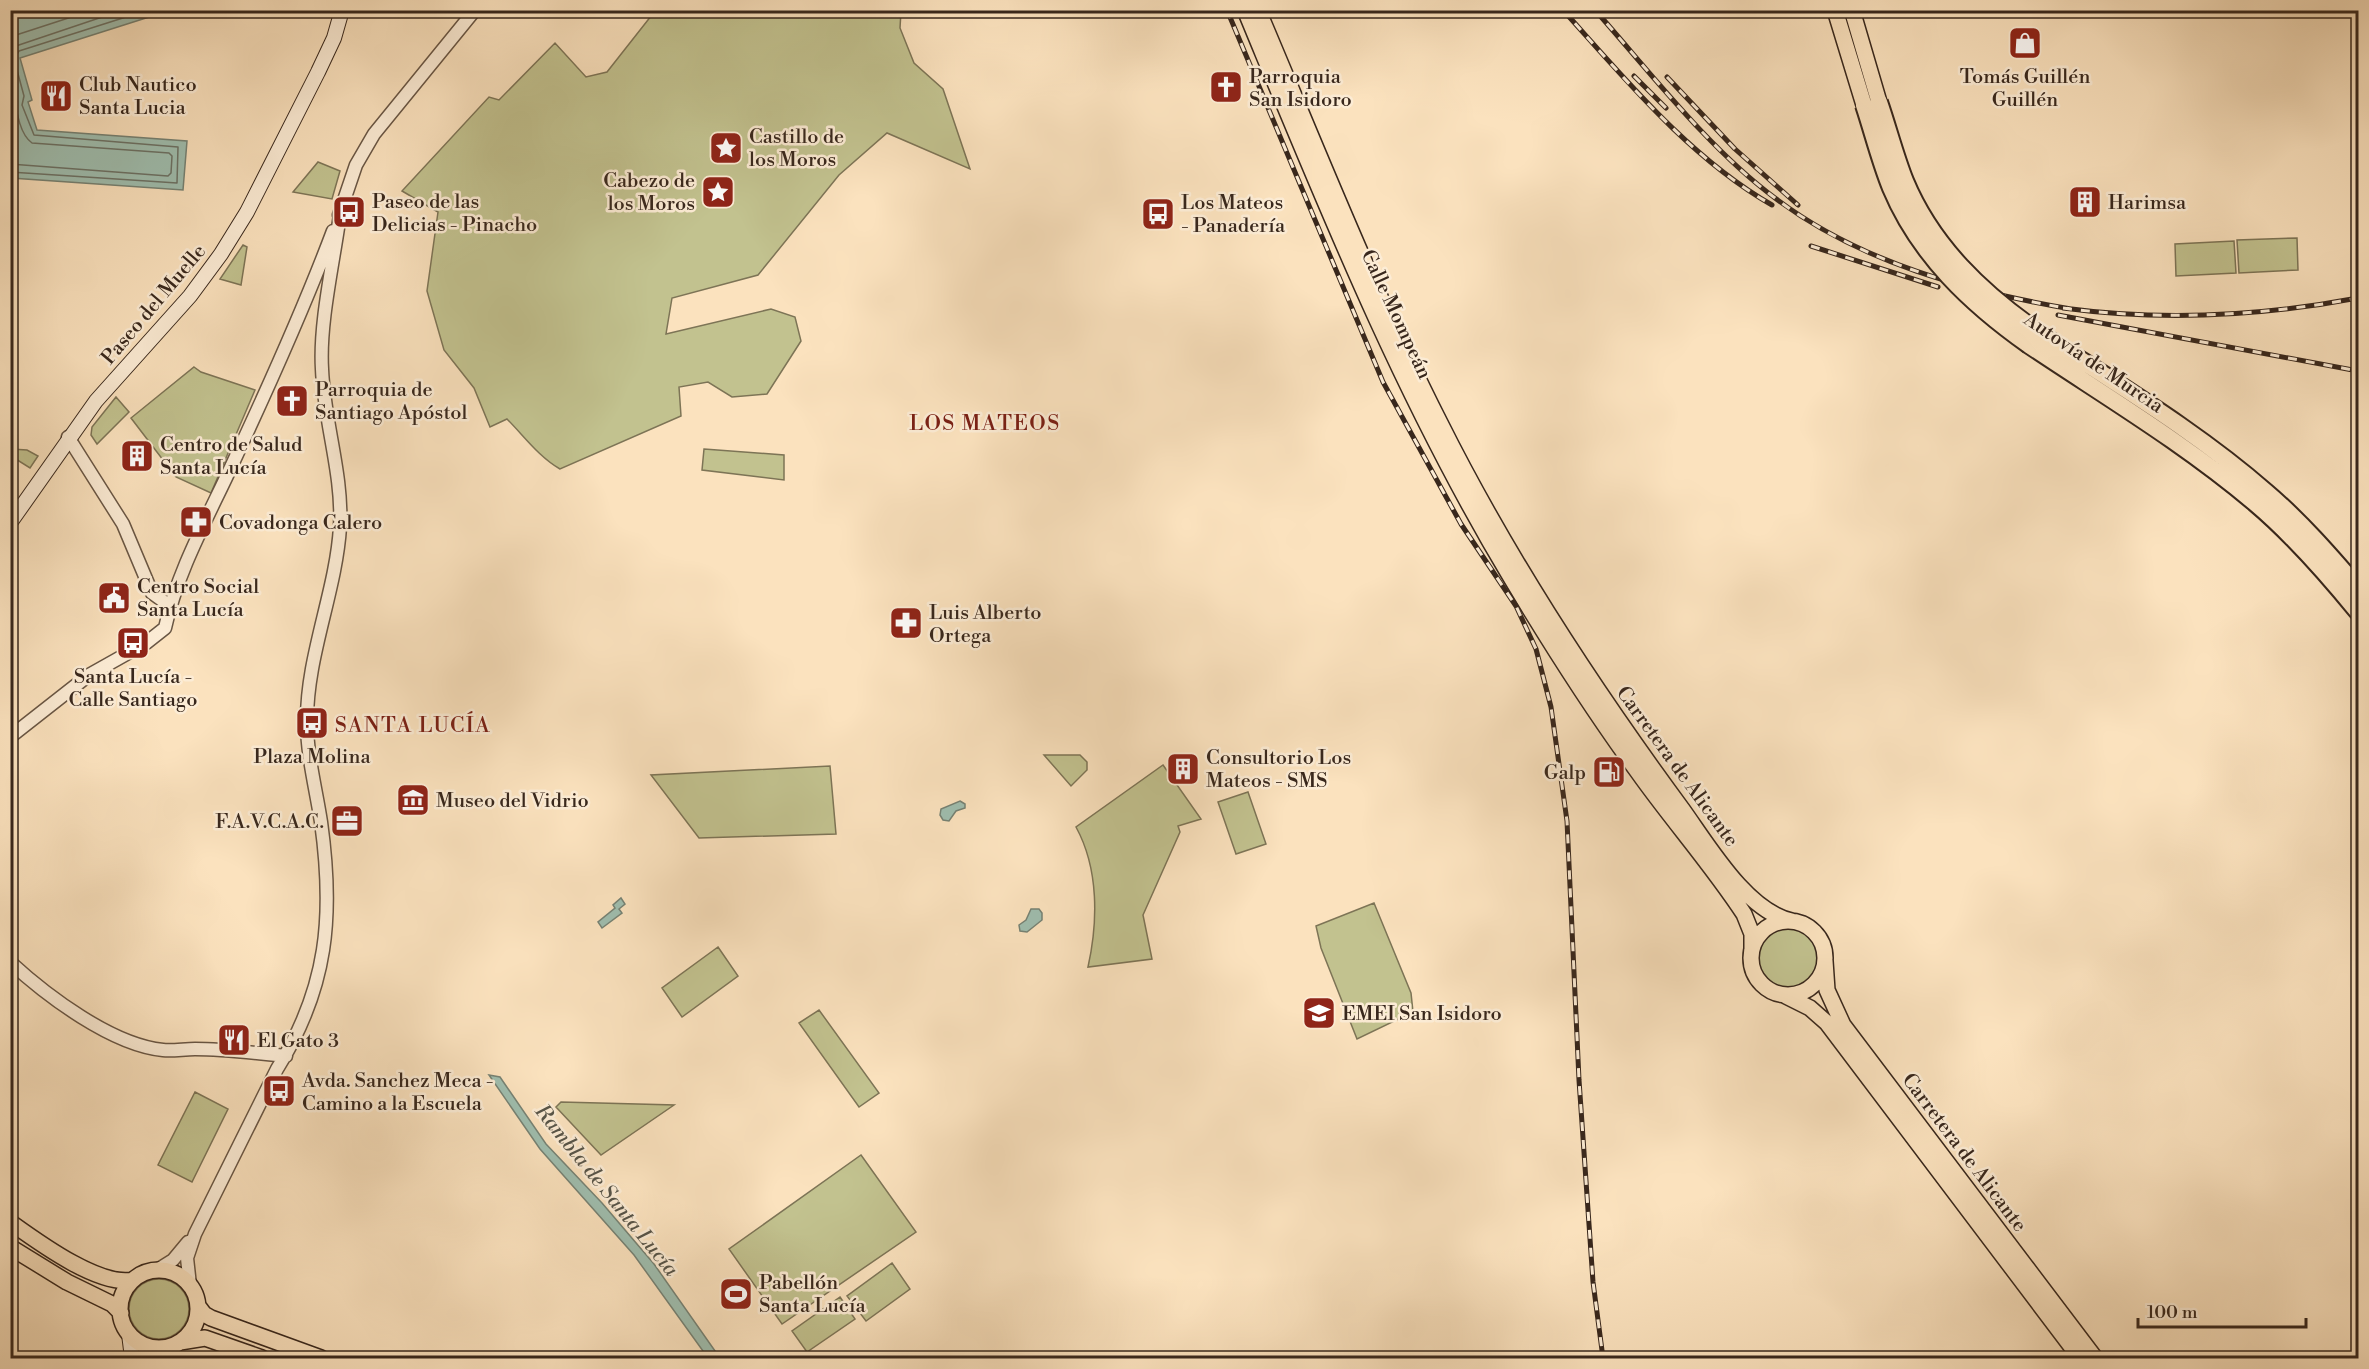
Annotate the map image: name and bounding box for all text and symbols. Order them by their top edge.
shop icon: Tomás Guillén Guillén [2007,25,2043,61]
place label: Parroquia San Isidoro [1249,65,1352,113]
place label: Tomás Guillén Guillén [1960,65,2090,113]
church icon: Parroquia San Isidoro [1208,69,1244,105]
place label: Club Nautico Santa Lucia [79,73,197,121]
restaurant icon: Club Nautico Santa Lucia [38,78,74,114]
place label: Castillo de los Moros [749,125,844,173]
place icon: Castillo de los Moros [708,130,744,166]
place label: Cabezo de los Moros [603,169,695,217]
place icon: Cabezo de los Moros [700,174,736,210]
building icon: Harimsa [2067,184,2103,220]
place label: Paseo de las Delicias - Pinacho [372,190,537,238]
place label: Los Mateos - Panadería [1181,191,1286,239]
place label: Harimsa [2108,191,2187,216]
bus stop icon: Paseo de las Delicias - Pinacho [331,194,367,230]
bus stop icon: Los Mateos - Panadería [1140,196,1176,232]
street label: Paseo del Muelle [96,240,212,370]
street label: Calle Mompeán [1355,246,1437,383]
street label: Autovía de Murcia [2018,307,2169,420]
place label: Parroquia de Santiago Apóstol [315,378,468,426]
church icon: Parroquia de Santiago Apóstol [274,383,310,419]
district label: LOS MATEOS [909,411,1061,437]
place label: Centro de Salud Santa Lucía [160,433,303,481]
building icon: Centro de Salud Santa Lucía [119,438,155,474]
pharmacy icon: Covadonga Calero [178,504,214,540]
place label: Covadonga Calero [219,511,382,536]
place label: Centro Social Santa Lucía [137,575,259,623]
public building icon: Centro Social Santa Lucía [96,580,132,616]
place label: Luis Alberto Ortega [929,601,1042,649]
pharmacy icon: Luis Alberto Ortega [888,605,924,641]
bus stop icon: Santa Lucía - Calle Santiago [115,625,151,661]
place label: Santa Lucía - Calle Santiago [69,665,197,713]
street label: Carretera de Alicante [1610,682,1743,852]
bus stop icon: Plaza Molina [294,705,330,741]
district label: SANTA LUCÍA [335,711,491,739]
place label: Plaza Molina [253,745,371,770]
place label: Consultorio Los Mateos - SMS [1206,746,1351,794]
building icon: Consultorio Los Mateos - SMS [1165,751,1201,787]
fuel station icon: Galp [1591,754,1627,790]
place label: Galp [1544,761,1586,786]
museum icon: Museo del Vidrio [395,782,431,818]
place label: Museo del Vidrio [436,789,589,814]
office icon: F.A.V.C.A.C. [329,803,365,839]
place label: F.A.V.C.A.C. [215,810,324,835]
school or university icon: EMEI San Isidoro [1301,995,1337,1031]
place label: EMEI San Isidoro [1342,1002,1502,1027]
restaurant icon: El Gato 3 [216,1022,252,1058]
place label: El Gato 3 [257,1029,339,1054]
place label: Avda. Sanchez Meca - Camino a la Escuela [301,1069,494,1117]
street label: Carretera de Alicante [1896,1069,2032,1237]
bus stop icon: Avda. Sanchez Meca - Camino a la Escuela [261,1073,297,1109]
water label: Rambla de Santa Lucía [528,1098,684,1282]
place label: Pabellón Santa Lucía [759,1271,866,1319]
sports icon: Pabellón Santa Lucía [718,1276,754,1312]
scale bar [2138,1291,2306,1329]
text: 100 m [2147,1301,2198,1324]

